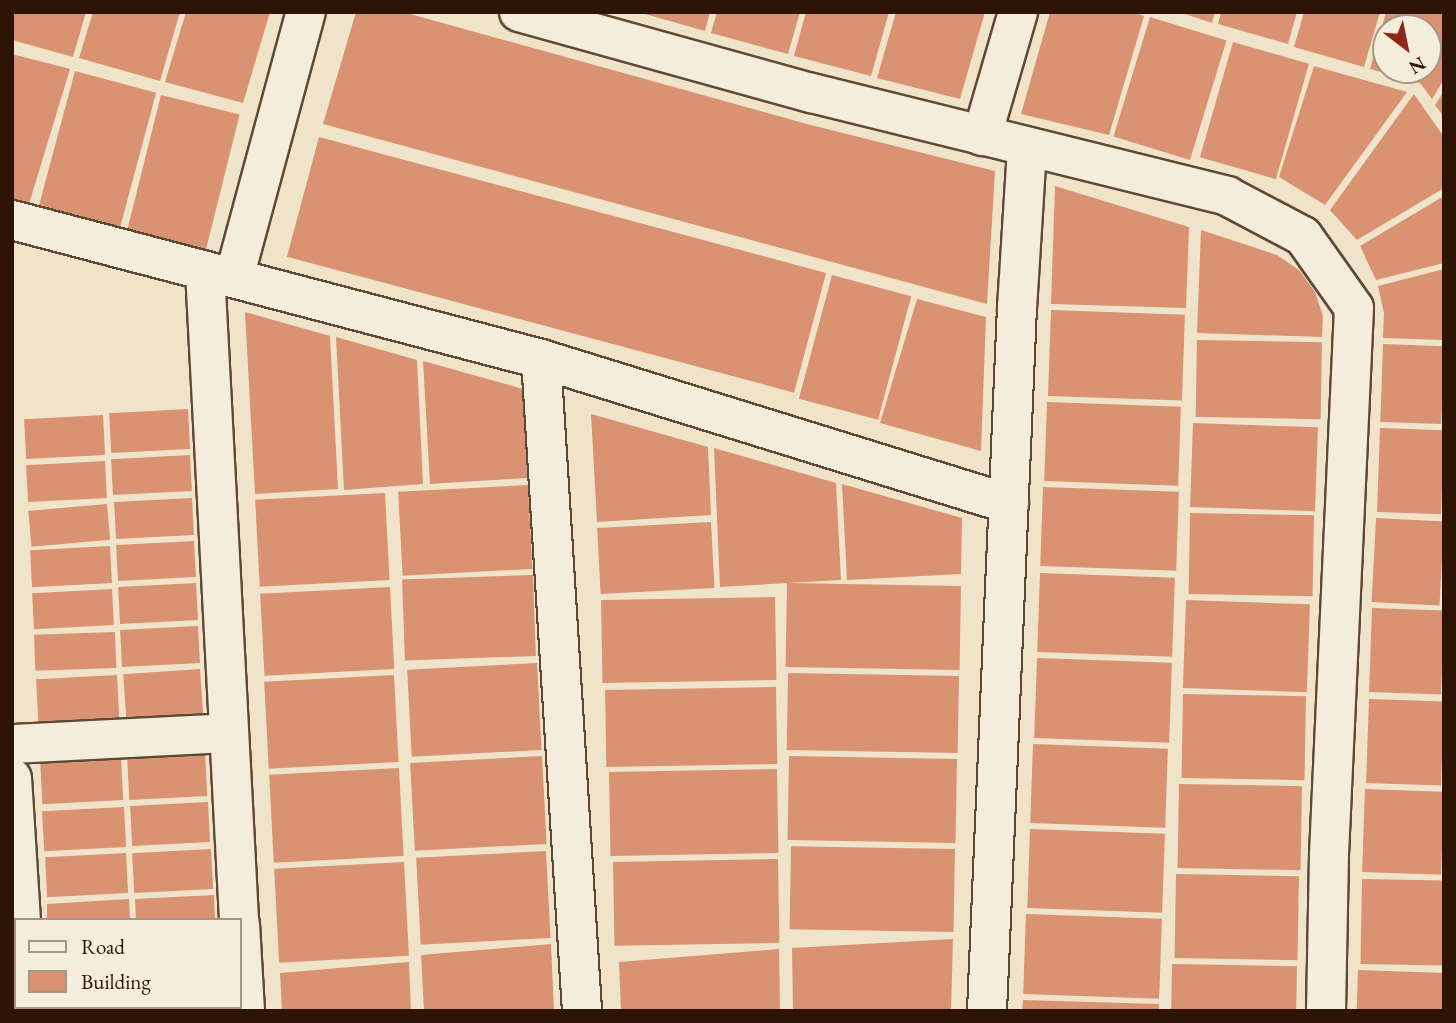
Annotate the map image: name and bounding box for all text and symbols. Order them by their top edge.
north arrow [1372,14,1442,84]
text: N [1404,51,1430,80]
legend [14,918,242,1009]
text: Road [81,933,125,960]
text: Building [81,968,151,995]

